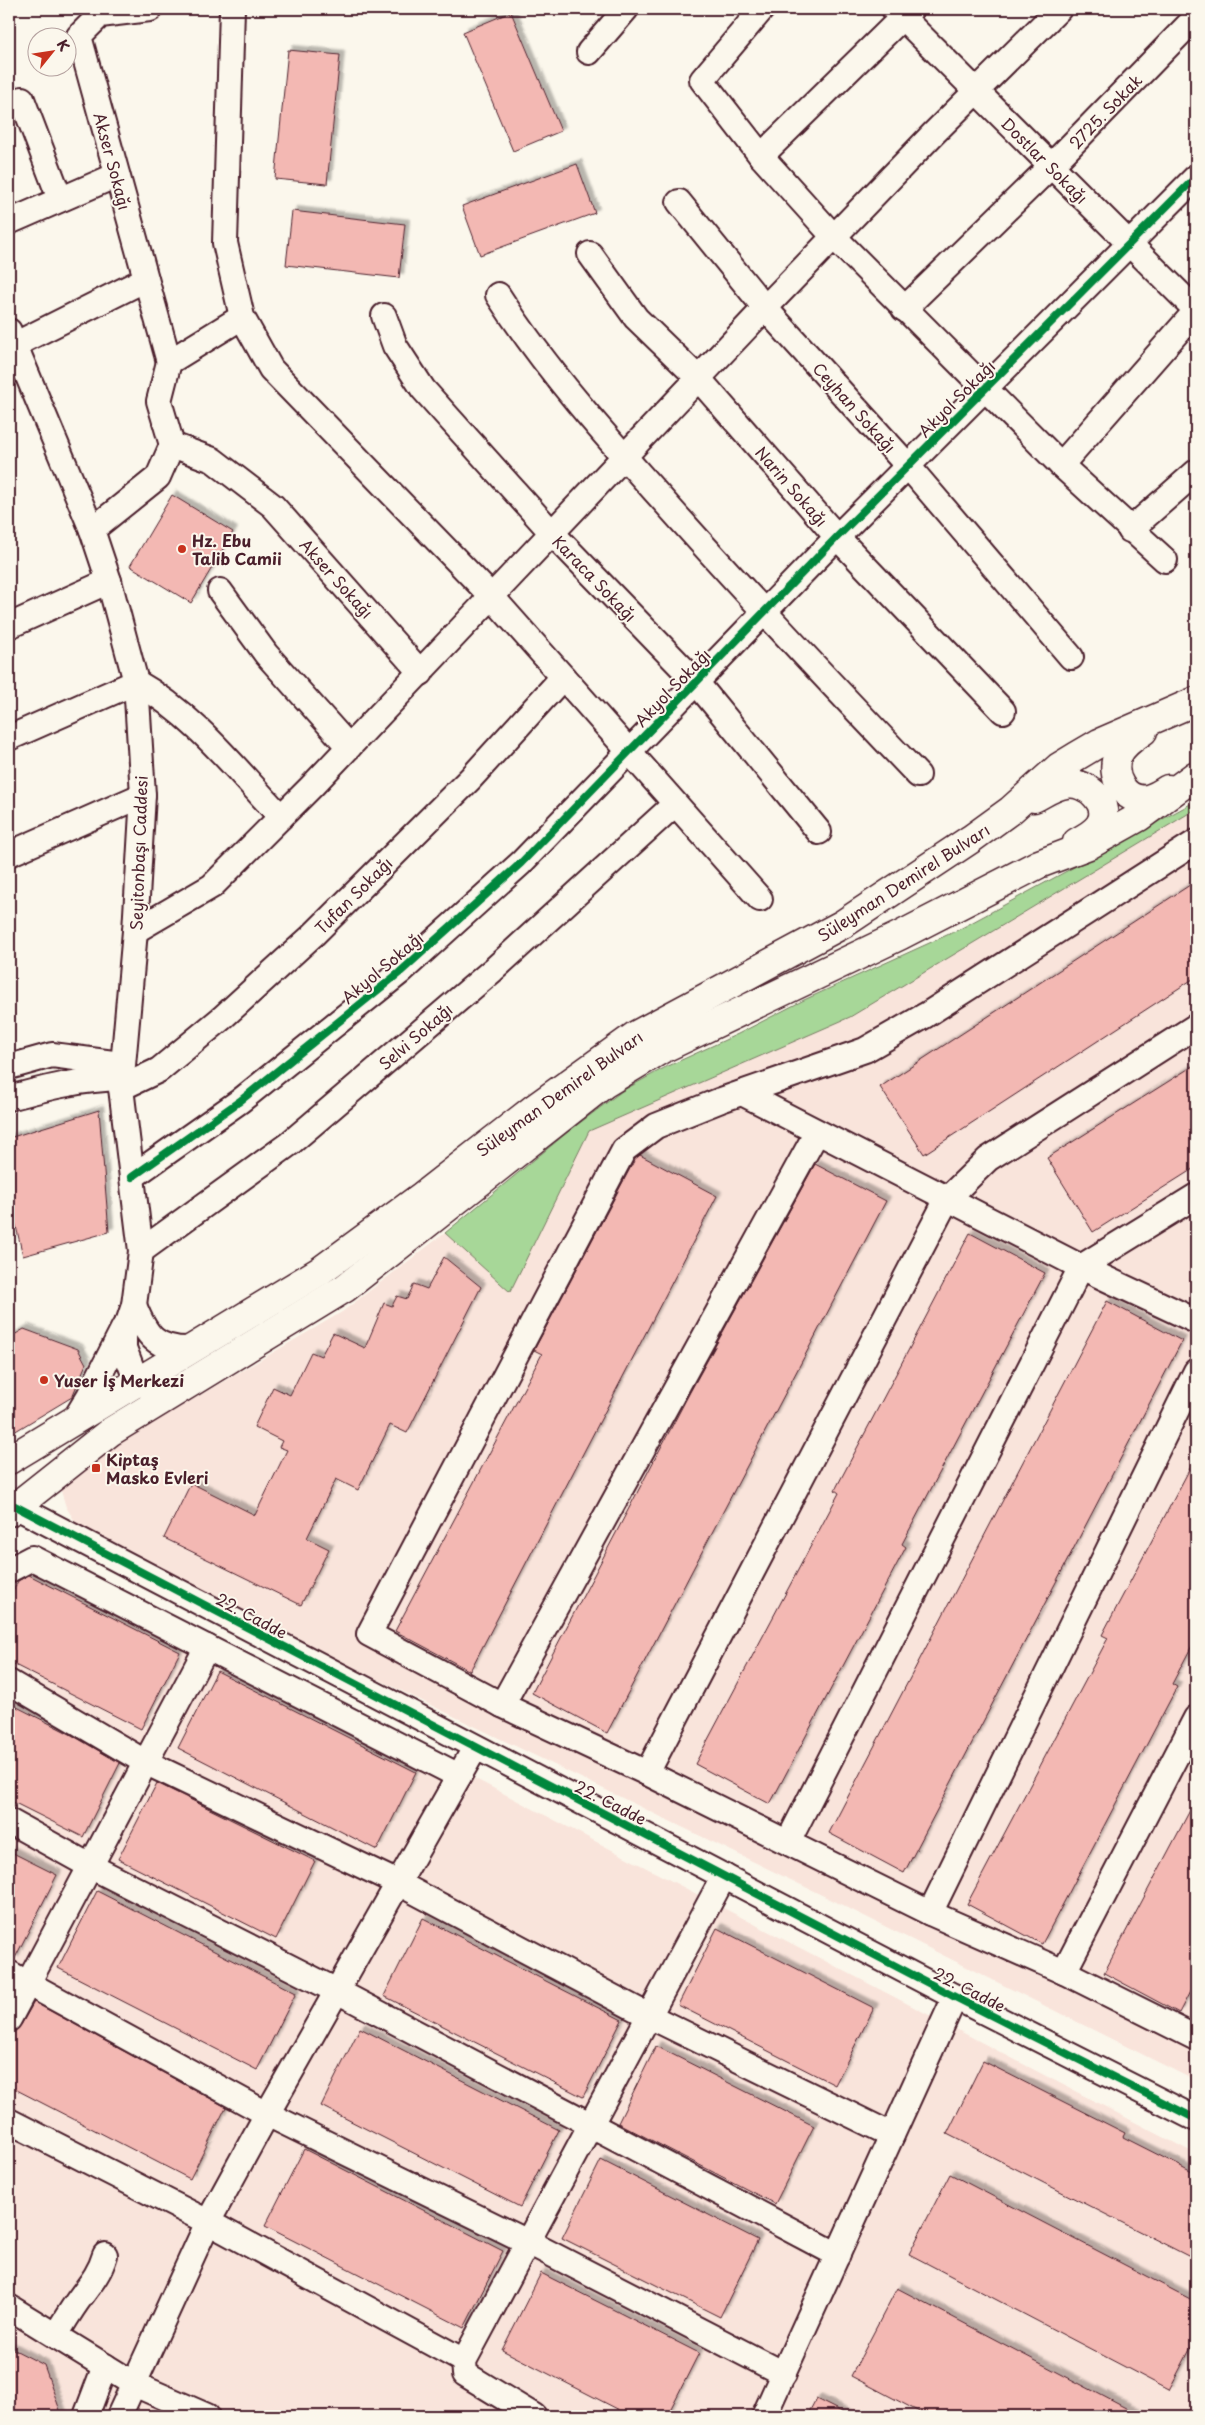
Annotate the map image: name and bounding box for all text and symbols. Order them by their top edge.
north arrow [28,28,78,78]
text: K [52,36,75,55]
street label: 2725. Sokak [1063,68,1147,154]
street label: Akser Sokağı [88,110,138,212]
street label: Dostlar Sokağı [996,111,1094,209]
street label: Akyol Sokağı [912,354,1000,442]
street label: Ceyhan Sokağı [808,356,902,458]
street label: Narin Sokağı [750,441,834,531]
place label: Hz. Ebu Talib Camii [192,528,282,570]
street label: Karaca Sokağı [547,529,643,627]
street label: Akser Sokağı [295,533,379,623]
marker: Hz. Ebu Talib Camii [176,543,188,555]
street label: Akyol Sokağı [628,643,716,731]
street label: Seyitonbaşı Caddesi [123,775,153,931]
street label: Süleyman Demirel Bulvarı [812,817,994,947]
street label: Tufan Sokağı [309,851,397,939]
street label: Akyol Sokağı [336,926,428,1008]
street label: Selvi Sokağı [373,997,457,1075]
street label: Süleyman Demirel Bulvarı [471,1024,647,1162]
place label: Yuser İş Merkezi [54,1368,184,1392]
marker: Yuser İş Merkezi [38,1374,50,1386]
place label: Kiptaş Masko Evleri [106,1447,209,1489]
marker: Kiptaş Masko Evleri [90,1462,102,1474]
street label: 22. Cadde [212,1586,292,1644]
street label: 22. Cadde [571,1774,651,1830]
street label: 22. Cadde [930,1961,1010,2017]

